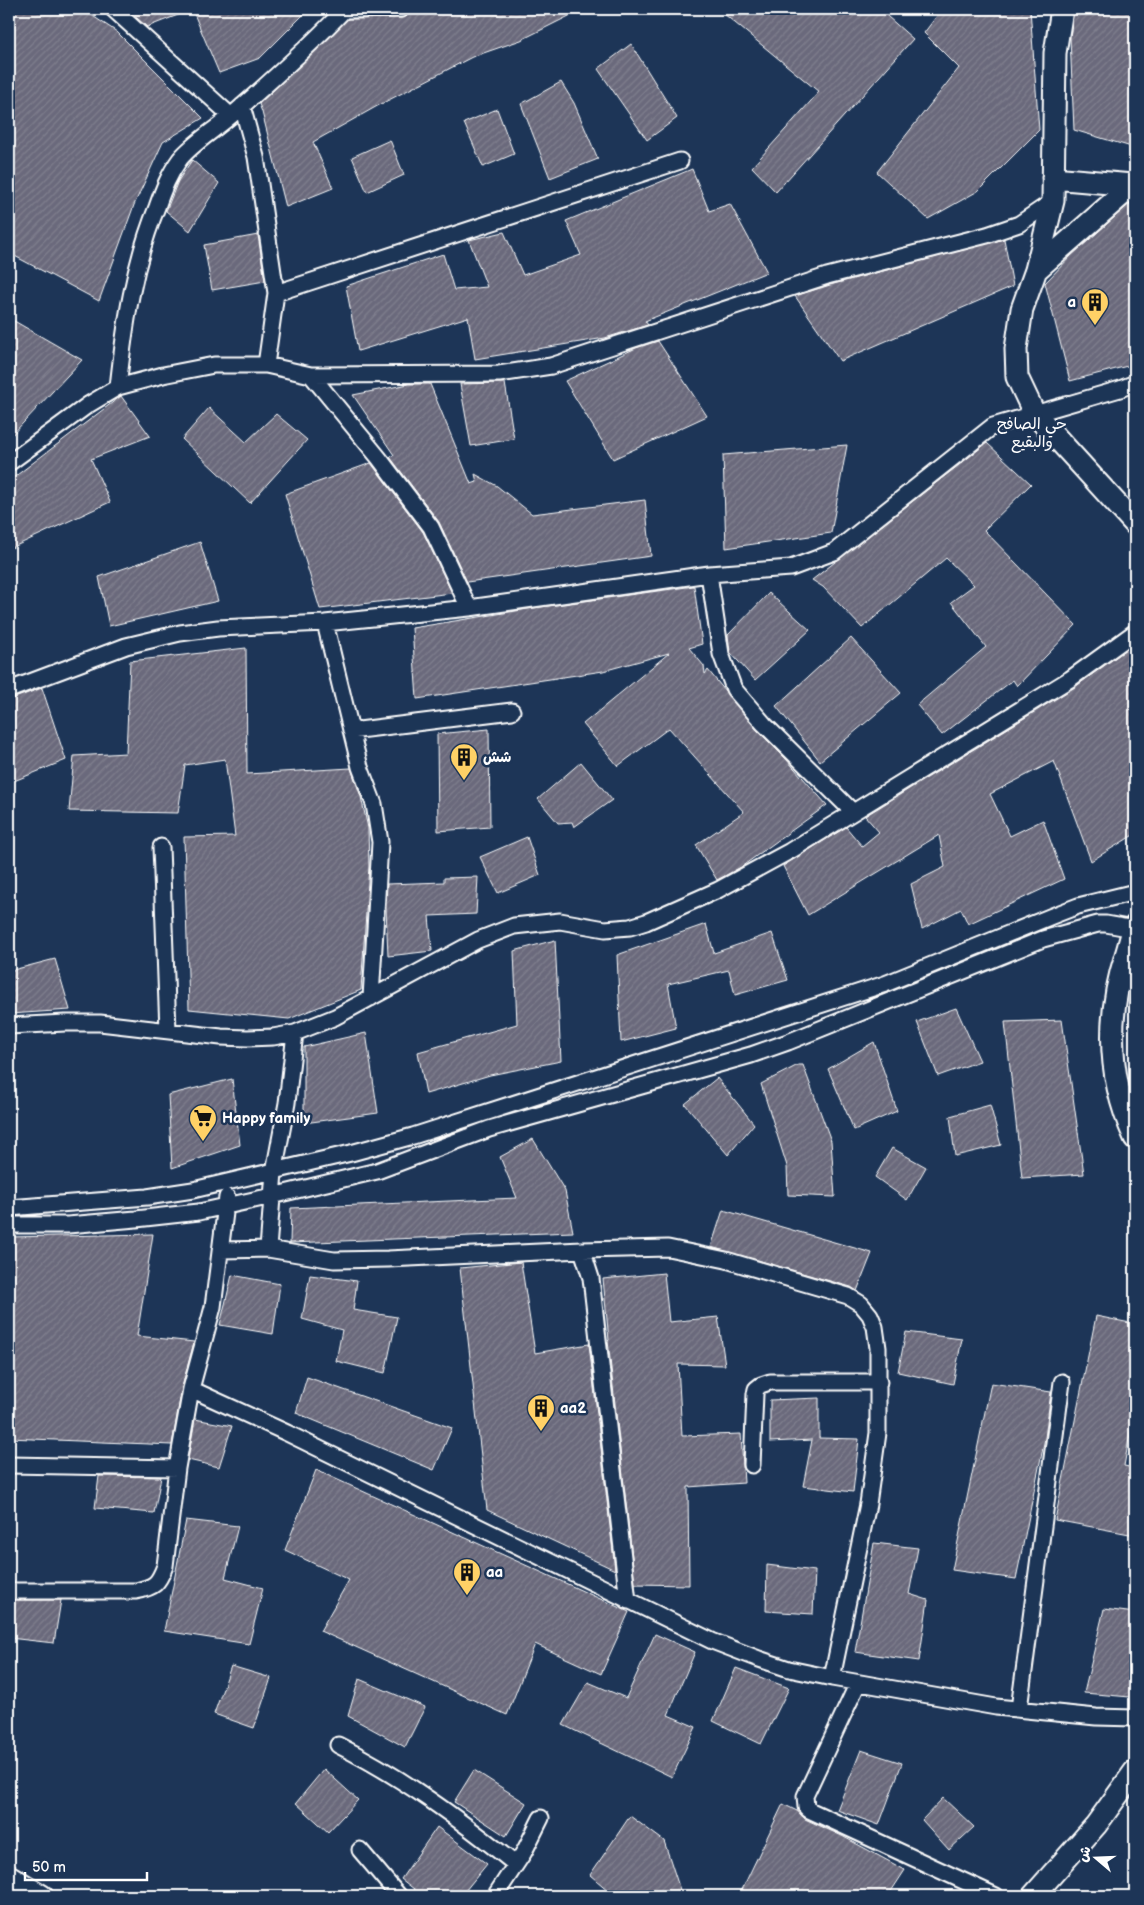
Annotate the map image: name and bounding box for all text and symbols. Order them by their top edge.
building icon: a [1080,287,1110,326]
place label: a [1067,293,1076,312]
district label: حي الصافح والبقيع [997,415,1067,453]
building icon: شش [449,742,479,781]
place label: شش [483,748,511,767]
supermarket icon: Happy family [188,1103,218,1142]
place label: Happy family [222,1109,310,1128]
building icon: aa2 [526,1393,556,1432]
place label: aa2 [560,1399,586,1418]
building icon: aa [452,1557,482,1596]
place label: aa [486,1563,503,1582]
north arrow [1072,1832,1122,1882]
text: ش [1074,1844,1095,1864]
scale bar [25,1850,148,1882]
text: 50 m [32,1858,66,1877]

